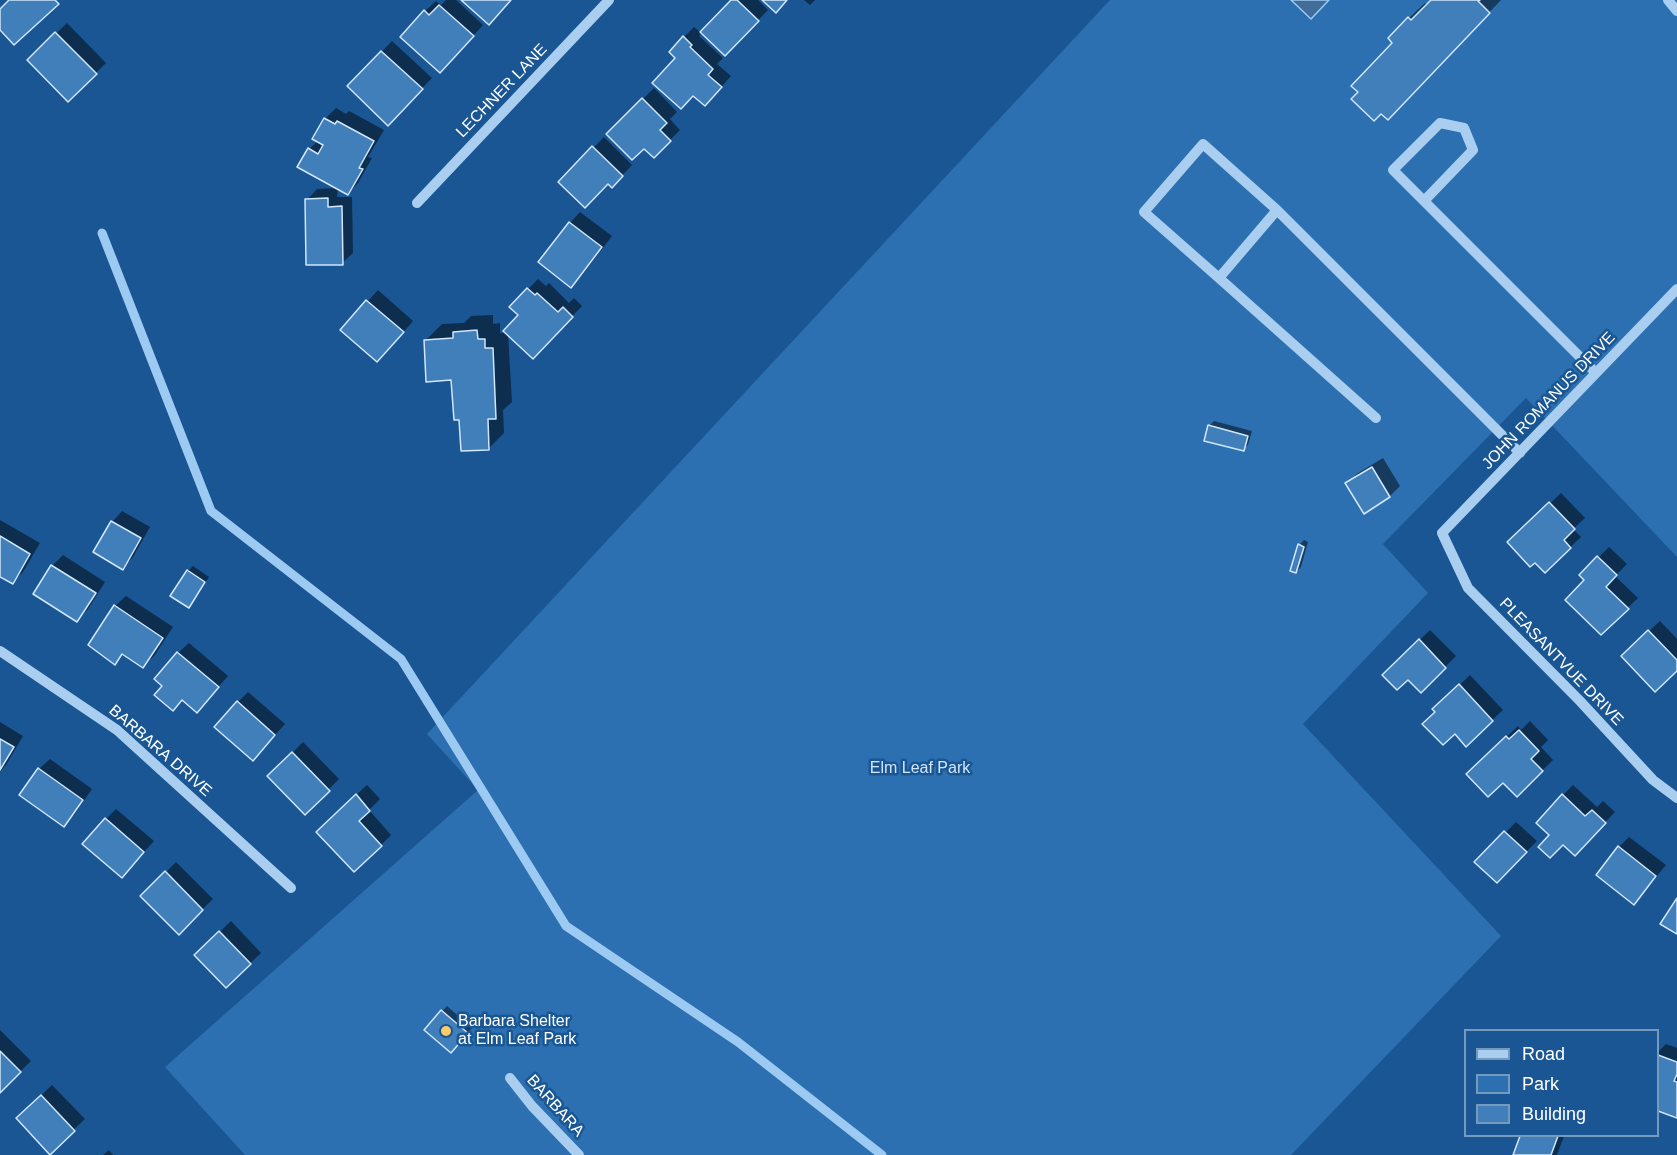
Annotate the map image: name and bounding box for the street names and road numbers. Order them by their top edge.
street label: LECHNER LANE [452,40,552,142]
street label: JOHN ROMANUS DRIVE [1478,328,1620,474]
street label: PLEASANTVUE DRIVE [1495,594,1627,730]
street label: BARBARA DRIVE [105,701,215,801]
street label: BARBARA [522,1071,588,1141]

